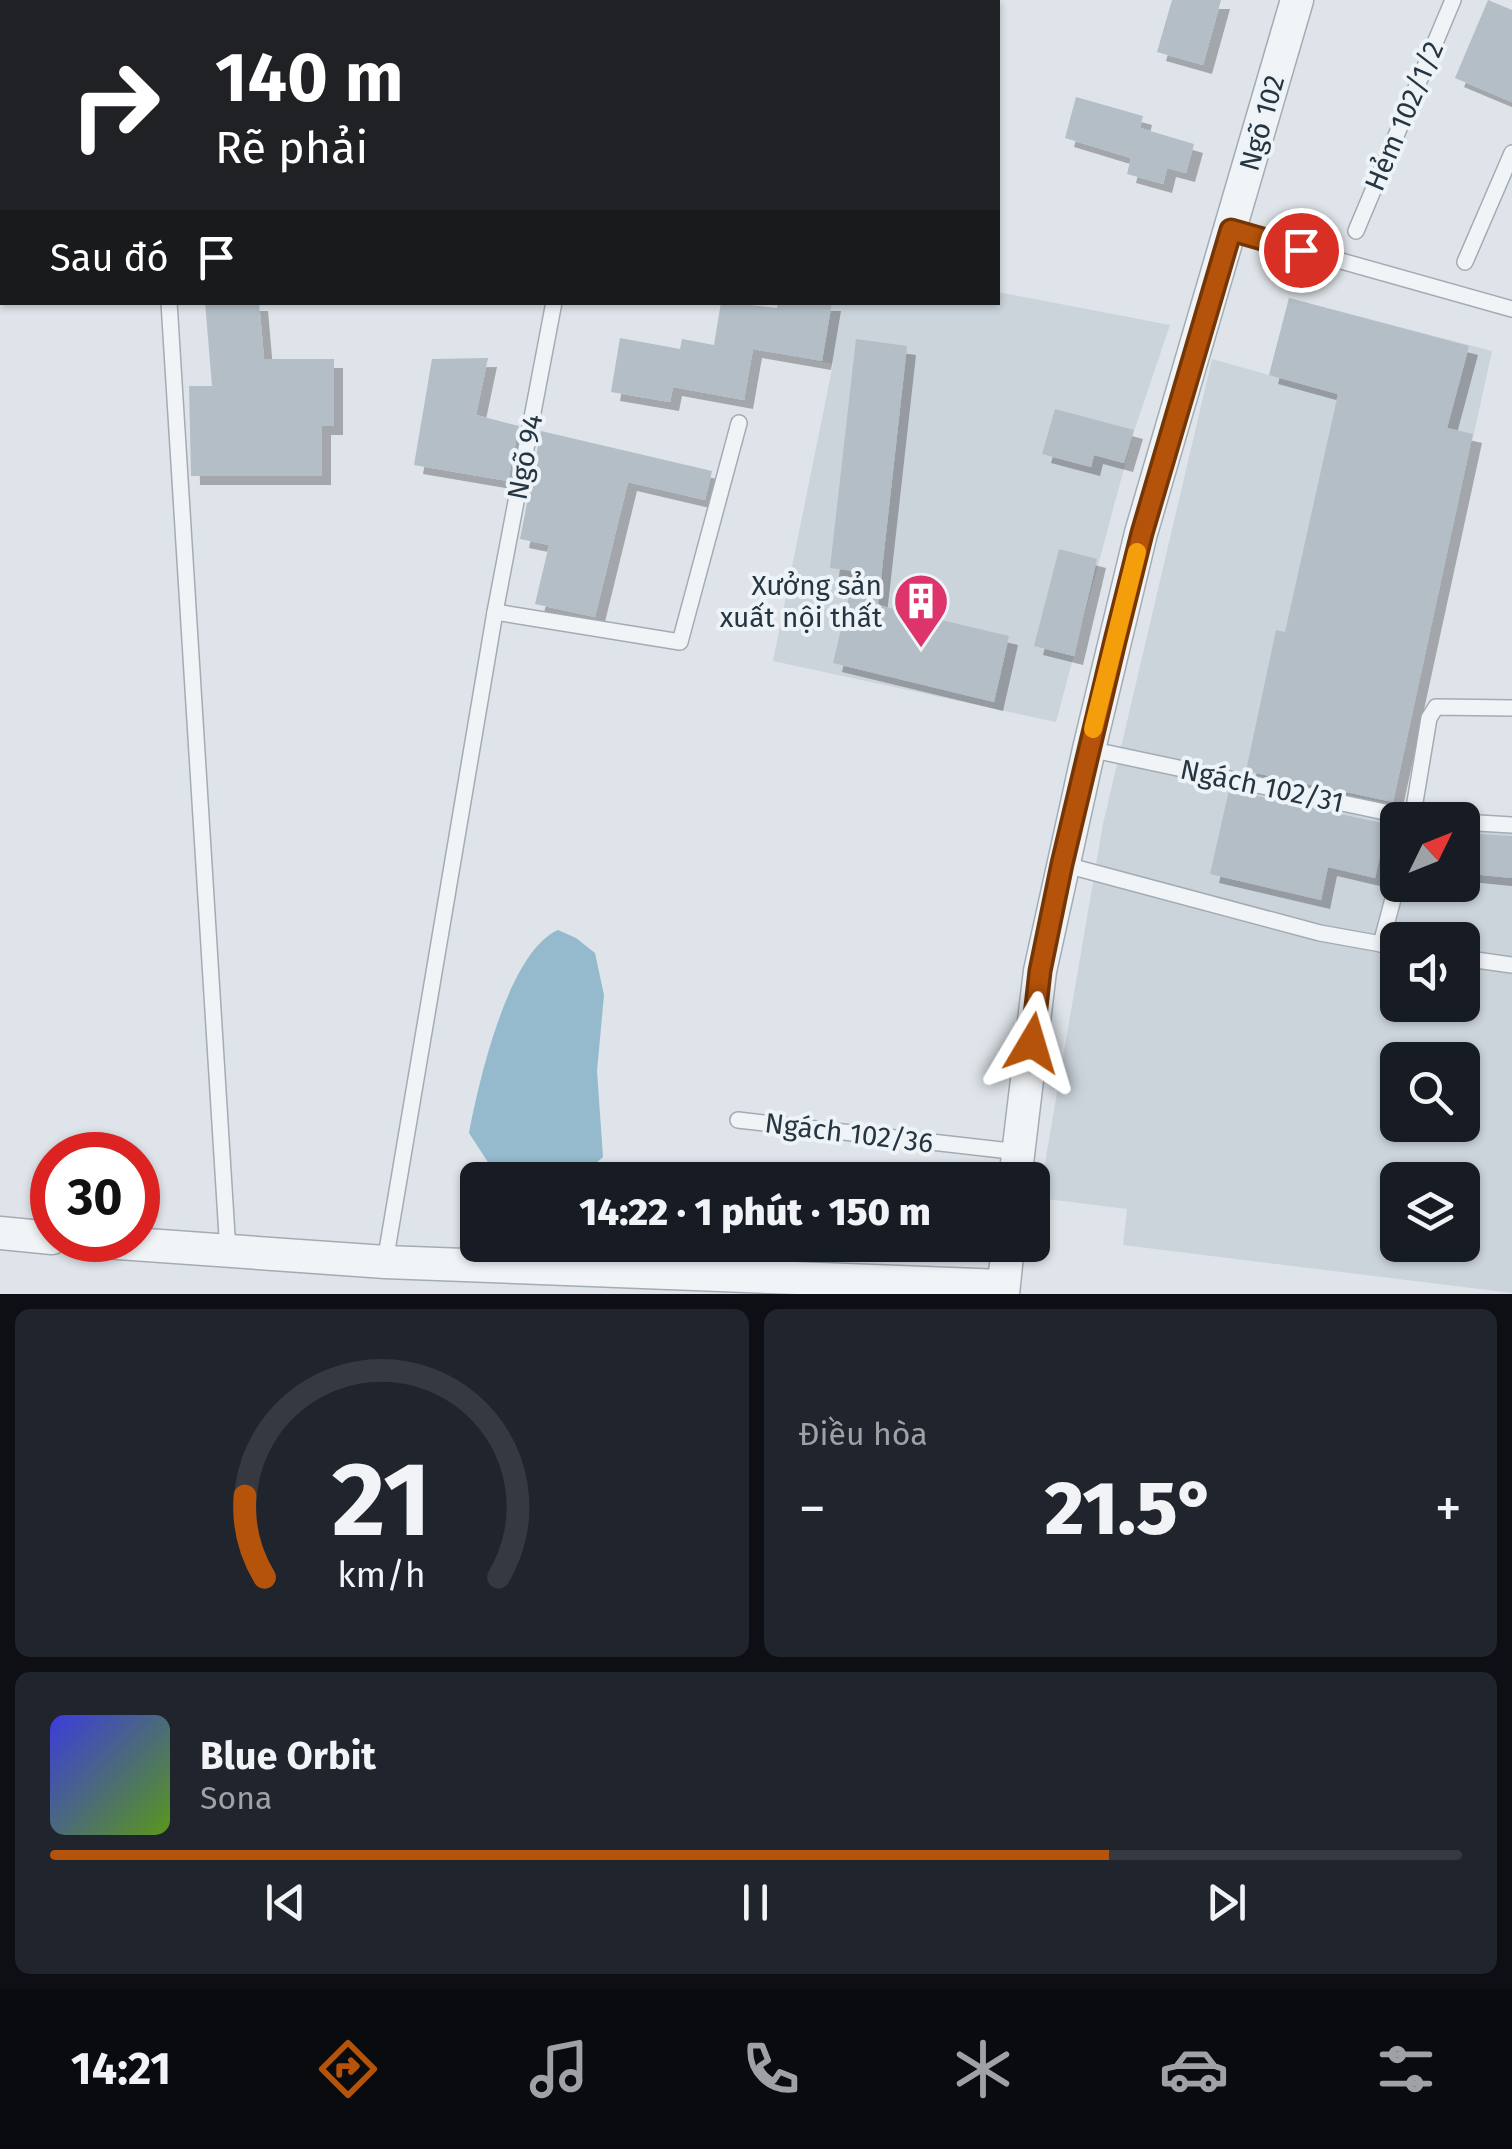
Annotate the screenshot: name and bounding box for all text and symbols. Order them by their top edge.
text: 140 m [215,36,404,120]
street label: Hẻm 102/1/2 [1358,36,1450,196]
icon: right [50,40,180,170]
street label: Ngõ 102 [1233,71,1291,175]
text: Rẽ phải [215,121,368,175]
pin [1259,208,1344,293]
icon: arrive [1274,223,1329,278]
icon: arrive [189,230,244,285]
text: Sau đó [50,235,169,281]
street label: Ngõ 94 [501,411,549,503]
place label: Xưởng sản xuất nội thất [720,569,883,634]
building icon: Xưởng sản xuất nội thất [891,571,951,650]
street label: Ngách 102/31 [1177,753,1347,819]
north arrow [1380,802,1480,902]
map controls [1380,802,1480,1262]
button: sound [1380,922,1480,1022]
position arrow [980,991,1084,1095]
button: search [1380,1042,1480,1142]
street label: Ngách 102/36 [763,1106,935,1160]
speed limit sign: 30 [30,1132,160,1262]
button: layers [1380,1162,1480,1262]
text: 14:22 · 1 phút · 150 m [579,1189,931,1235]
text: Điều hòa [799,1415,928,1453]
text: 21 [332,1438,432,1563]
text: 21.5° [1045,1464,1216,1554]
text: − [799,1476,826,1542]
text: + [1435,1476,1462,1542]
text: km/h [338,1554,426,1596]
text: Blue Orbit [200,1733,376,1779]
text: Sona [200,1779,272,1817]
icon: previous [258,1875,313,1930]
icon: pause [728,1875,783,1930]
icon: next [1199,1875,1254,1930]
icon: directions [313,2034,383,2104]
icon: music [524,2034,594,2104]
icon: phone [736,2034,806,2104]
icon: climate [948,2034,1018,2104]
icon: car [1159,2034,1229,2104]
icon: filters [1371,2034,1441,2104]
text: 14:21 [71,2042,171,2096]

